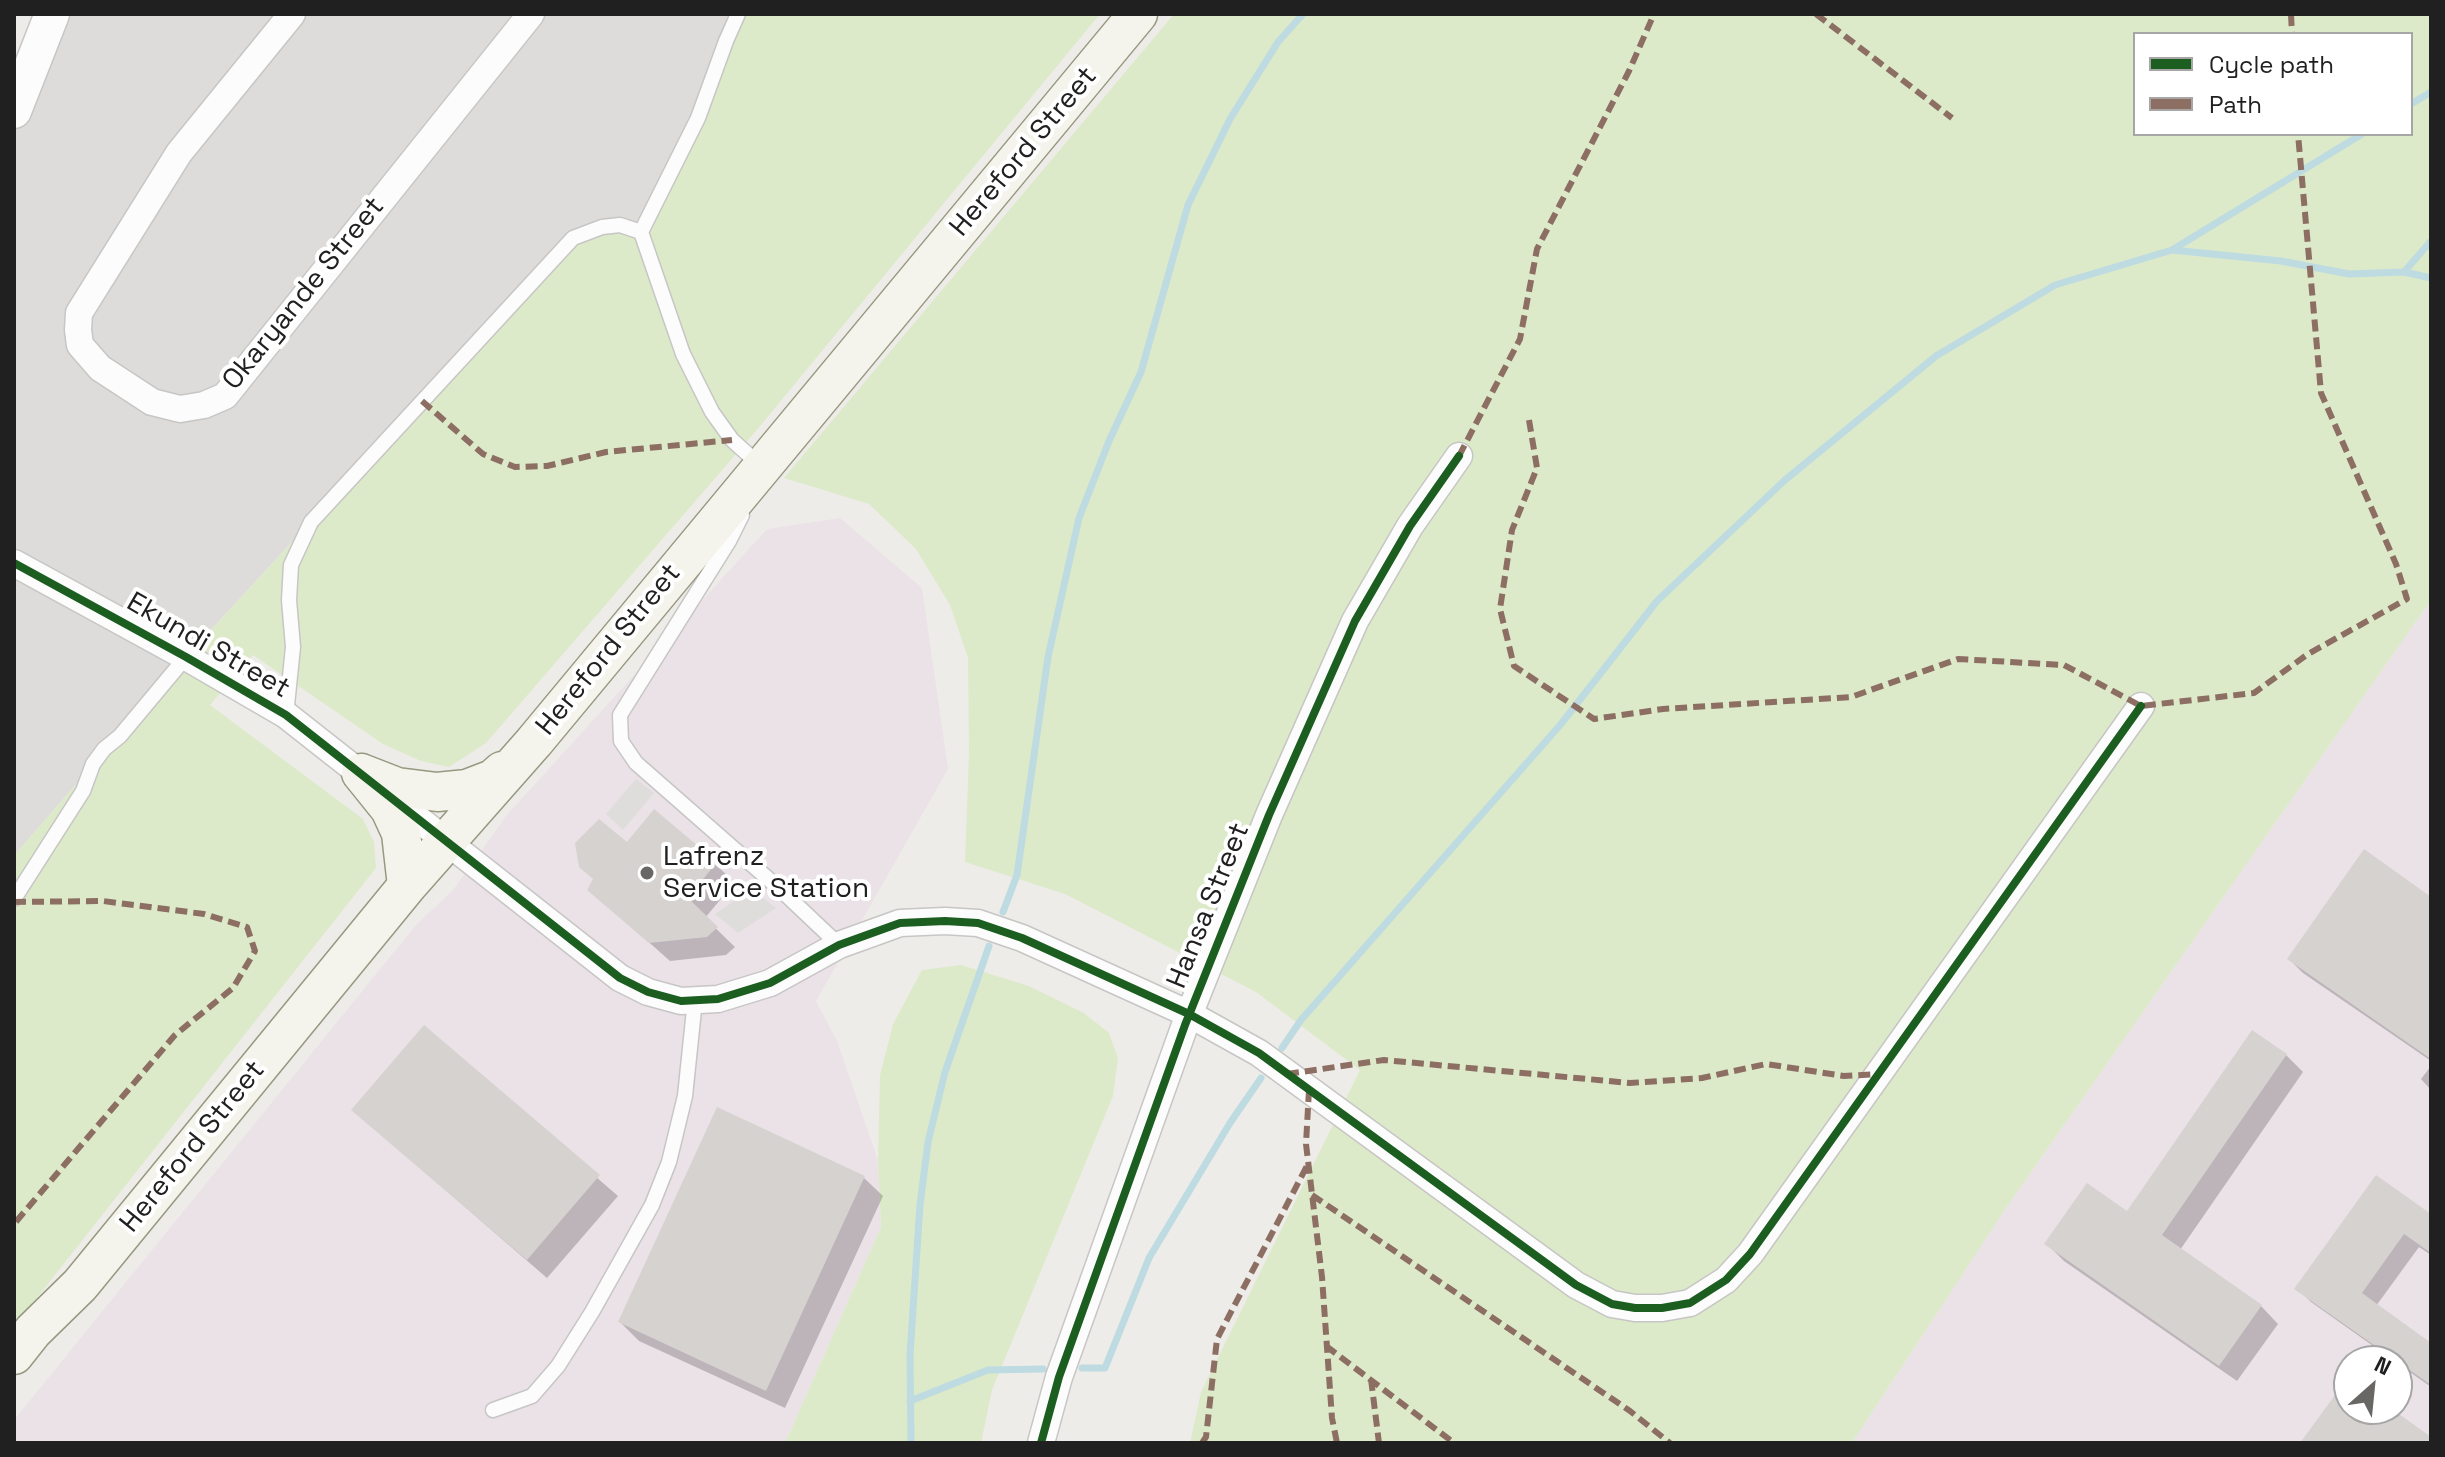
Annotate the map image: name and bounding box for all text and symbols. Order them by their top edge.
legend [2133,32,2413,136]
text: Cycle path [2209,49,2334,80]
street label: Hereford Street [943,60,1105,244]
text: Path [2209,89,2262,120]
street label: Okaryande Street [216,191,392,397]
street label: Hereford Street [530,557,688,743]
street label: Ekundi Street [120,586,296,706]
street label: Hansa Street [1161,819,1257,993]
place label: Lafrenz Service Station [663,840,869,906]
marker: Lafrenz Service Station [638,864,656,882]
street label: Hereford Street [114,1054,272,1240]
north arrow [2333,1345,2413,1425]
text: N [2370,1350,2396,1381]

